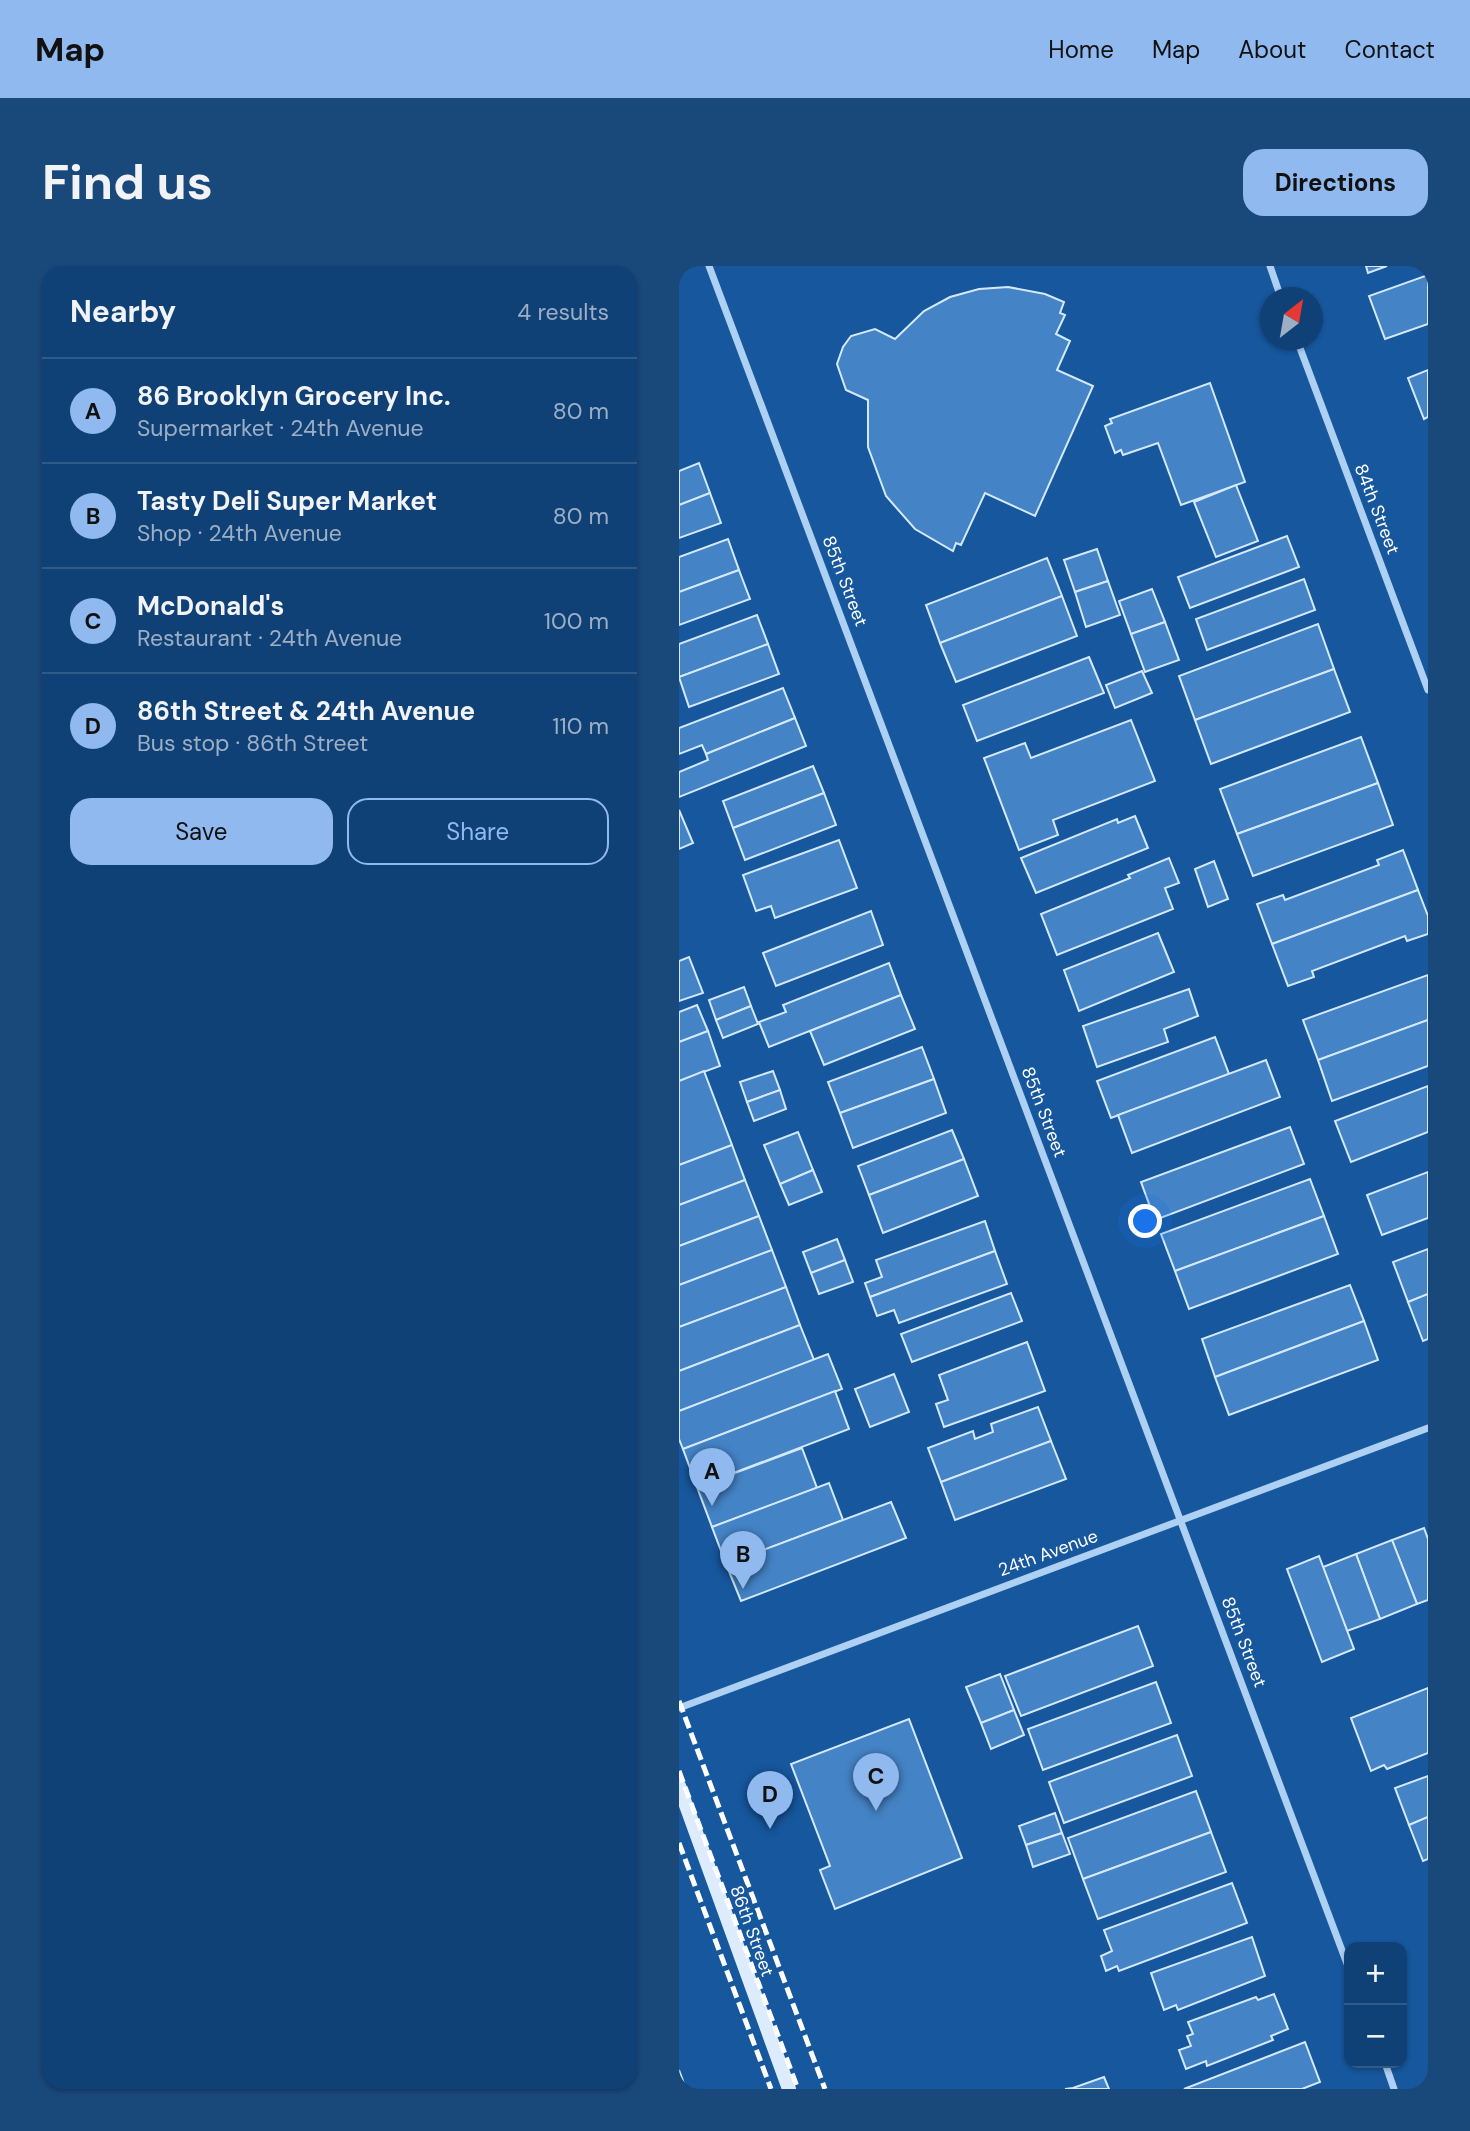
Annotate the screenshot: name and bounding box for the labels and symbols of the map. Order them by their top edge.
north arrow [1260,287,1323,350]
street label: 84th Street [1349,460,1405,558]
street label: 85th Street [817,532,873,630]
street label: 85th Street [1016,1063,1072,1161]
your location [1128,1204,1162,1238]
pin: A [689,1448,735,1506]
street label: 24th Avenue [995,1524,1101,1582]
pin: B [720,1531,766,1589]
street label: 85th Street [1216,1593,1272,1691]
pin: C [853,1753,899,1811]
pin: D [747,1771,793,1829]
street label: 86th Street [724,1882,780,1980]

